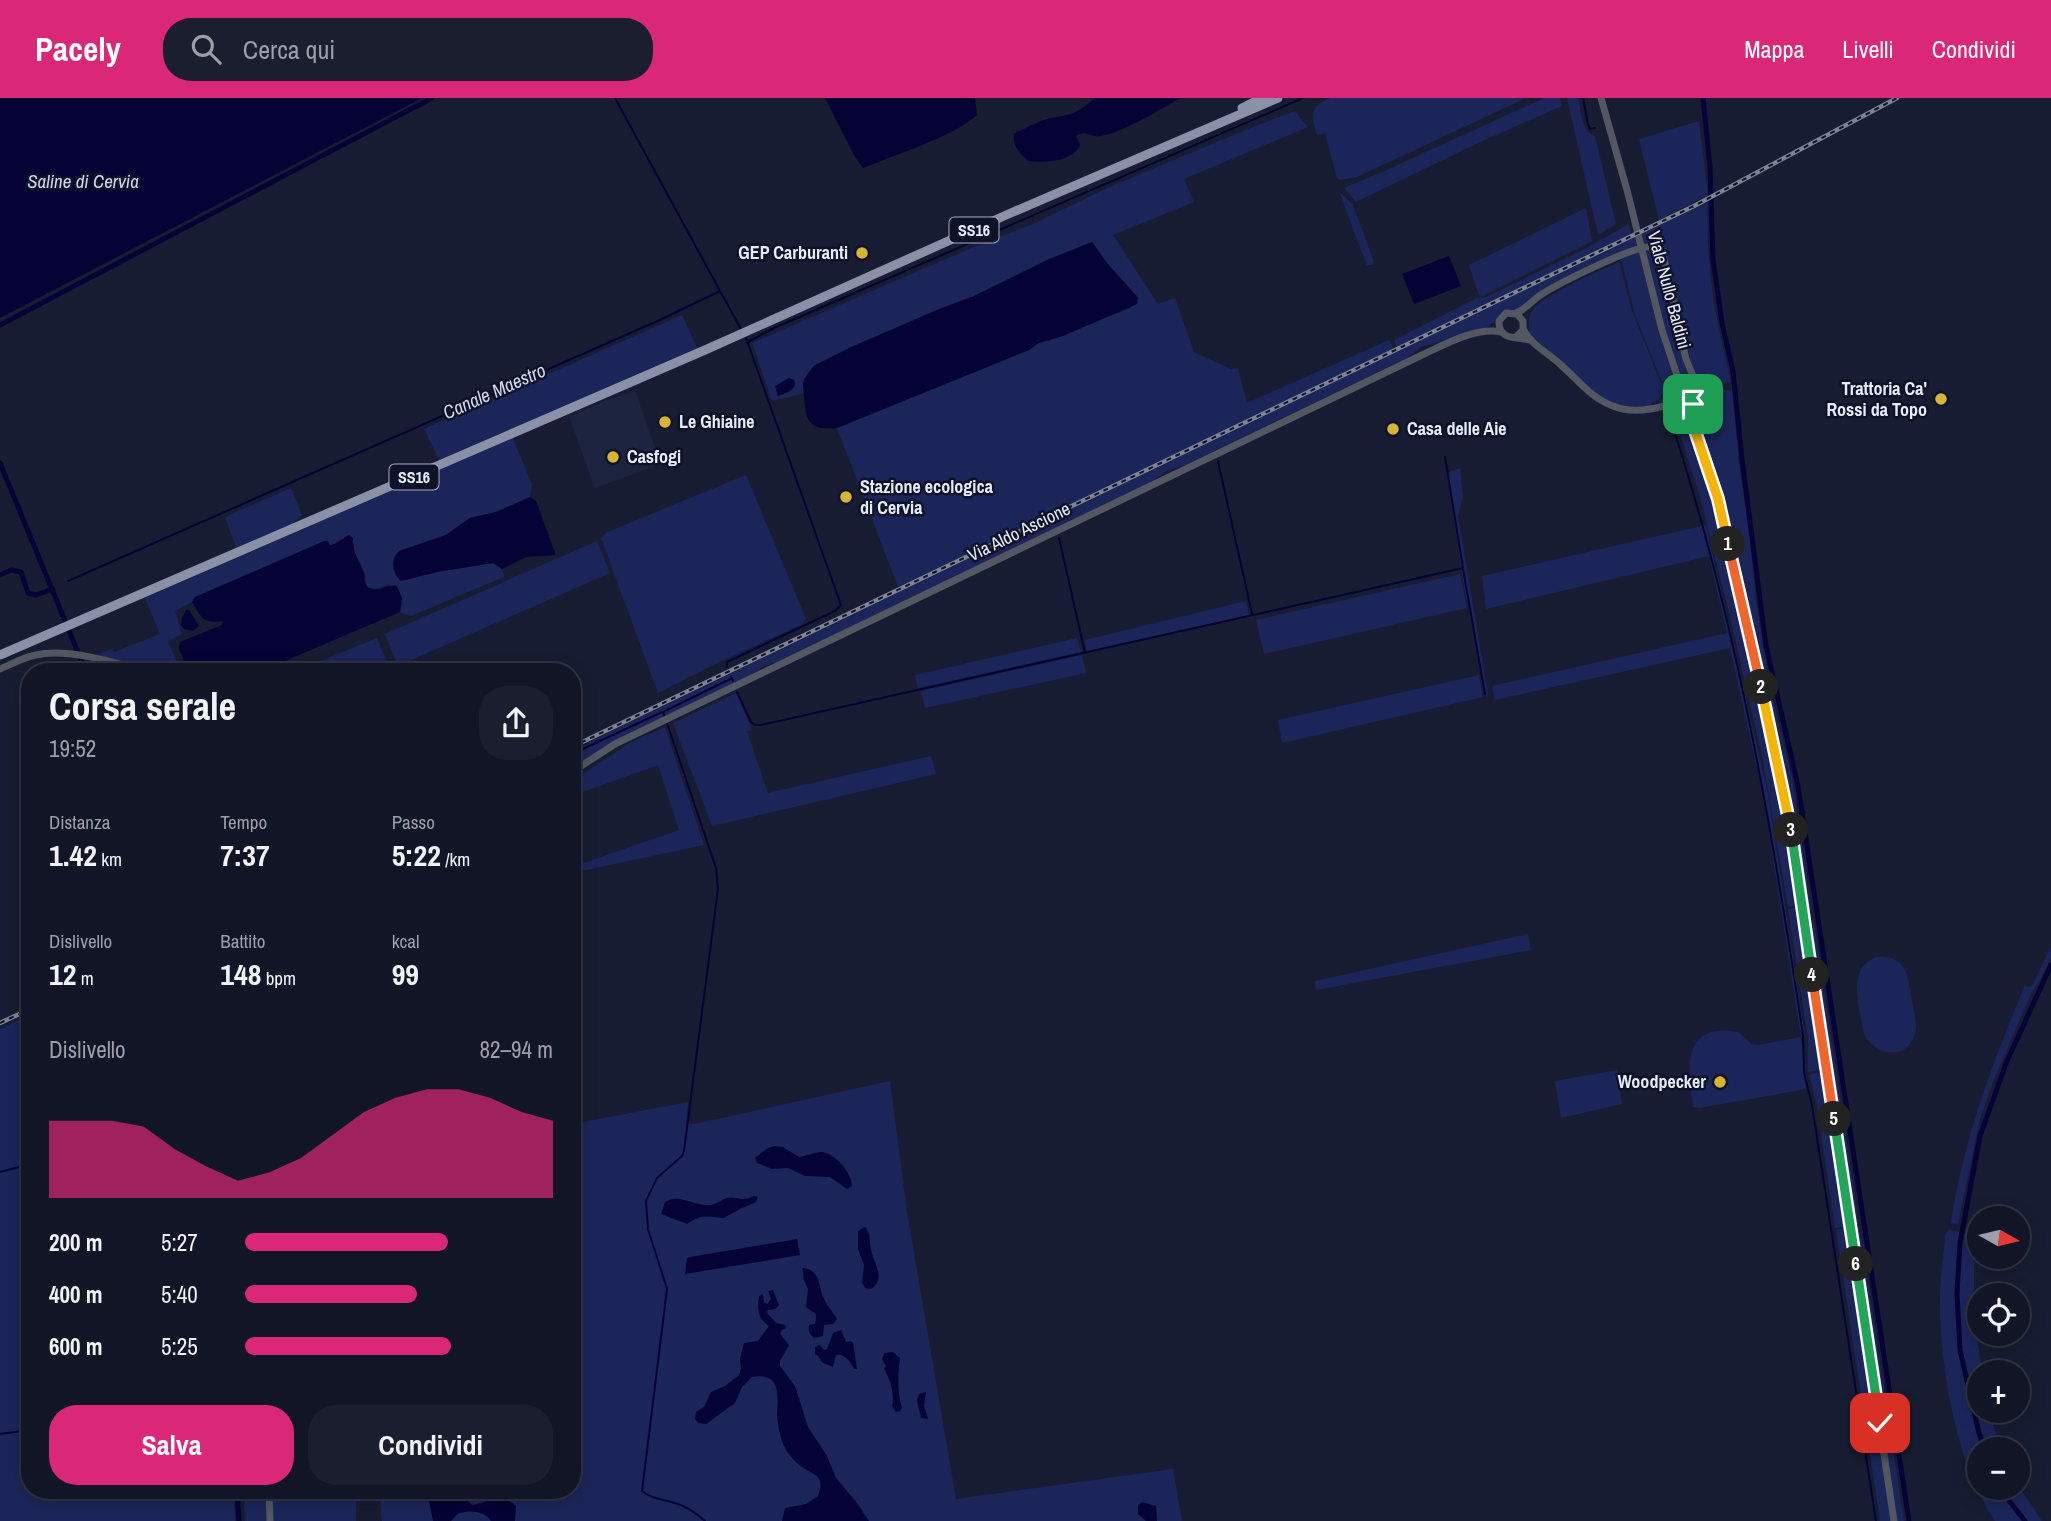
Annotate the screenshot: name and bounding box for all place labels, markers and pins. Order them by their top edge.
place label: GEP Carburanti [738,240,848,265]
marker: GEP Carburanti [854,245,870,261]
pin [1663,374,1723,434]
place label: Trattoria Ca' Rossi da Topo [1826,376,1927,422]
marker: Trattoria Ca' Rossi da Topo [1933,391,1949,407]
place label: Le Ghiaine [679,409,754,434]
marker: Le Ghiaine [657,414,673,430]
place label: Casa delle Aie [1407,416,1507,441]
marker: Casa delle Aie [1385,421,1401,437]
place label: Casfogi [627,444,681,469]
marker: Casfogi [605,449,621,465]
place label: Stazione ecologica di Cervia [860,474,994,520]
marker: Stazione ecologica di Cervia [838,489,854,505]
pin: 1 [1710,526,1746,562]
pin: 2 [1744,670,1778,704]
pin: 3 [1774,812,1809,848]
pin: 4 [1794,958,1829,992]
place label: Woodpecker [1618,1069,1706,1094]
marker: Woodpecker [1712,1074,1728,1090]
pin: 5 [1816,1102,1852,1136]
pin: 6 [1839,1246,1874,1282]
pin [1850,1393,1910,1453]

